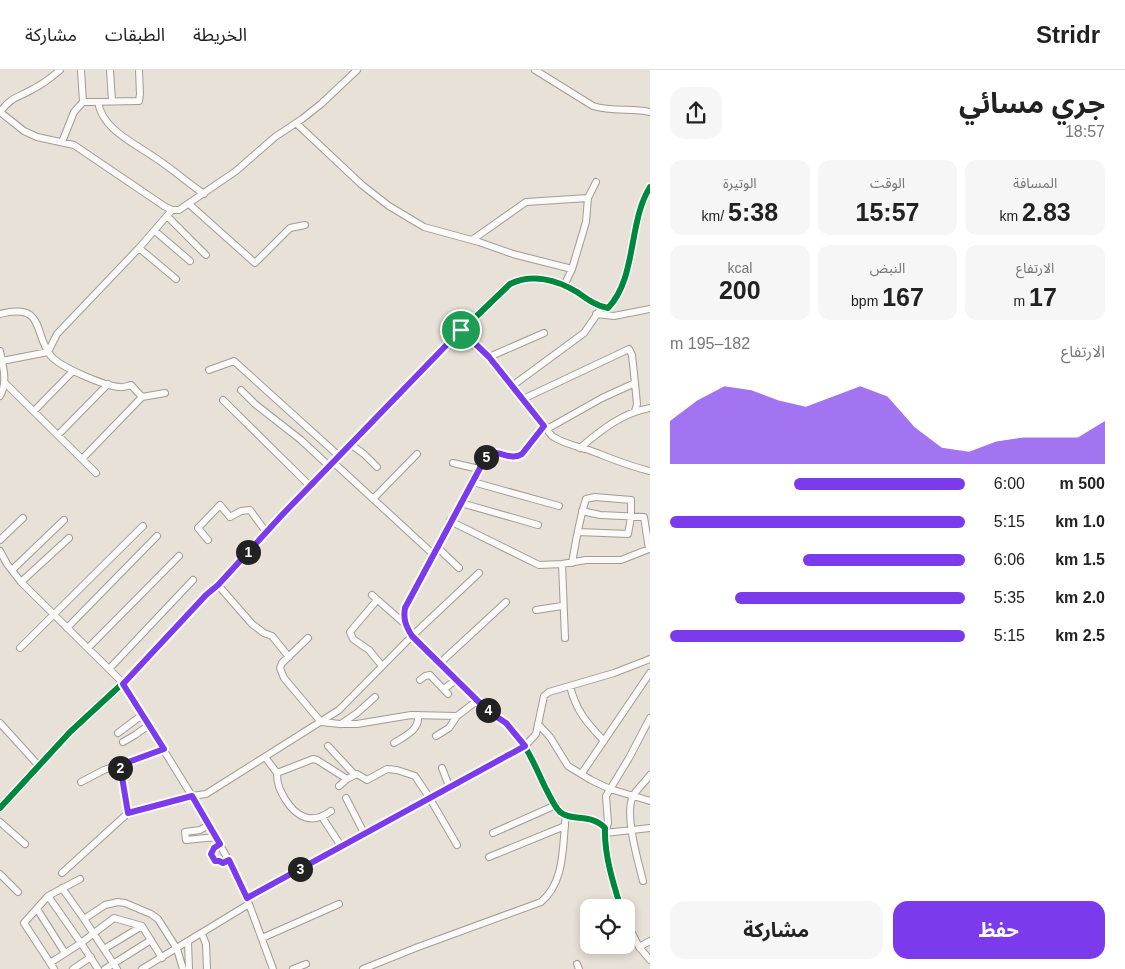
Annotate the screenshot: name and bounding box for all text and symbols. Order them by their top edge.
text: Stridr [1036,21,1100,48]
text: مشاركة [25,25,77,45]
text: الطبقات [105,25,165,45]
text: الخريطة [193,25,247,45]
button: share [670,87,722,139]
text: جري مسائي [959,88,1105,119]
text: 18:57 [1065,123,1105,140]
text: الوتيرة [723,175,757,191]
text: الوقت [870,175,905,191]
text: المسافة [1013,175,1057,191]
text: 5:38 [728,198,778,226]
text: 15:57 [856,198,919,226]
text: 2.83 [1022,198,1071,226]
text: /km [702,208,728,224]
text: km [1000,208,1022,224]
text: kcal [727,260,752,276]
text: النبض [870,260,905,276]
text: الارتفاع [1016,260,1054,276]
text: 200 [719,276,761,304]
text: 167 [882,283,924,311]
text: 17 [1029,283,1057,311]
text: bpm [851,293,882,309]
text: m [1013,293,1029,309]
pin [440,309,482,351]
icon: arrive [447,316,475,344]
text: 182–195 m [670,335,750,352]
text: الارتفاع [1061,343,1105,360]
pin: 5 [474,444,498,470]
text: 5 [483,449,490,465]
text: 6:00 [994,475,1025,492]
text: 500 m [1060,475,1105,492]
text: 5:15 [994,513,1025,530]
text: 1.0 km [1055,513,1105,530]
pin: 1 [236,540,260,564]
text: 1 [245,544,252,560]
text: 6:06 [994,551,1025,568]
text: 1.5 km [1055,551,1105,568]
text: 5:35 [994,589,1025,606]
text: 2.0 km [1055,589,1105,606]
text: 5:15 [994,627,1025,644]
text: 2.5 km [1055,627,1105,644]
pin: 4 [476,698,500,722]
text: 4 [485,702,492,718]
pin: 2 [108,756,132,780]
text: 2 [117,760,124,776]
pin: 3 [288,856,312,882]
text: 3 [297,861,304,877]
map controls [580,899,635,954]
button: locate [580,899,635,954]
button: مشاركة [670,901,883,959]
button: حفظ [893,901,1105,959]

